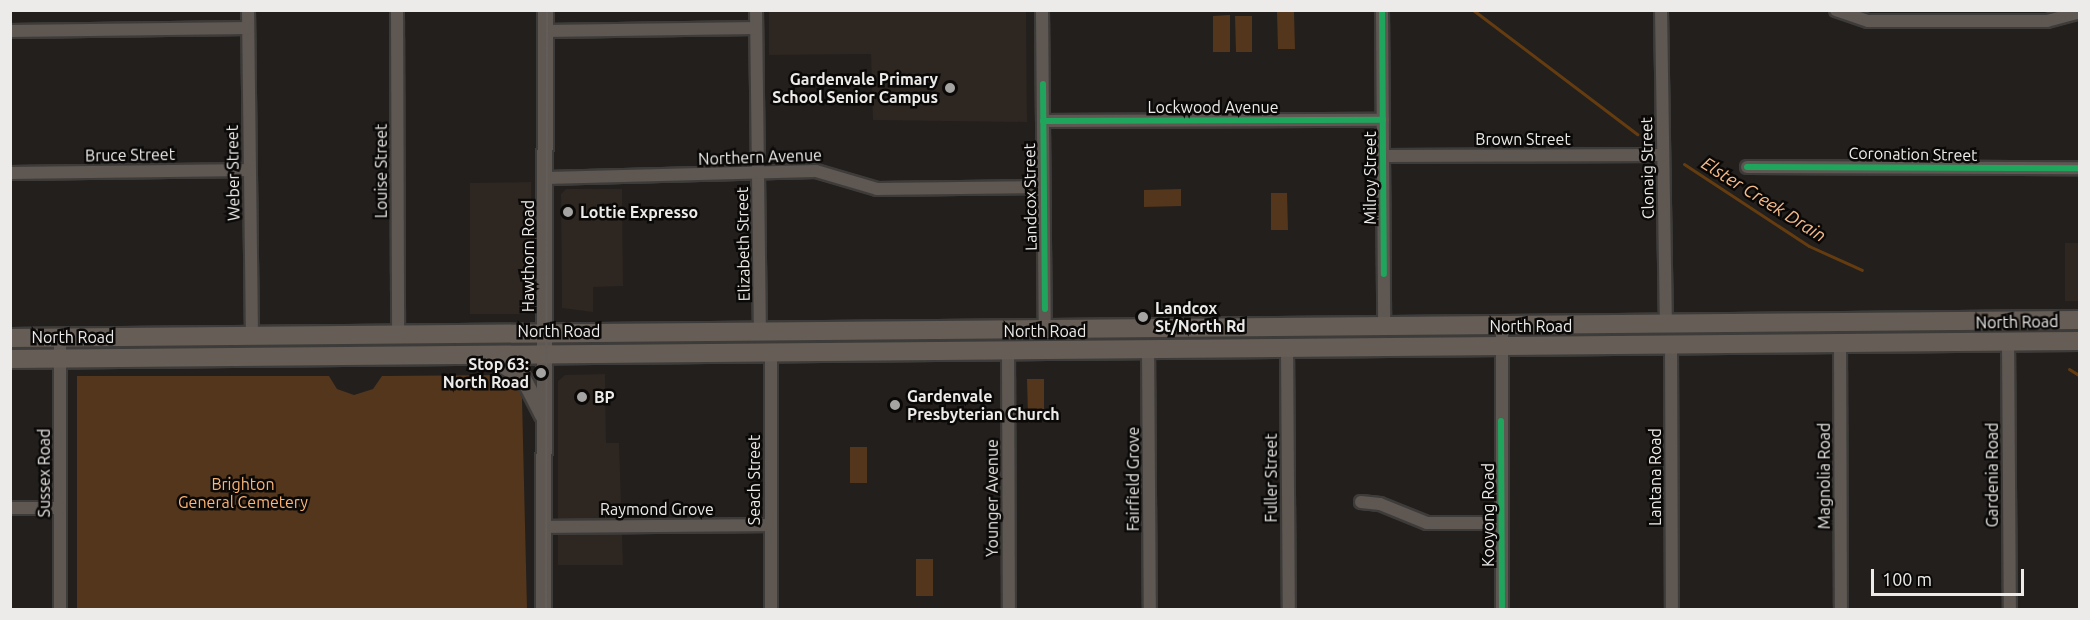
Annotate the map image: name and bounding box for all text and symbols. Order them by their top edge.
place label: Gardenvale Primary School Senior Campus [772,69,938,107]
marker: Gardenvale Primary School Senior Campus [943,81,957,95]
street label: Lockwood Avenue [1147,97,1279,117]
street label: Clonaig Street [1637,117,1657,219]
street label: Louise Street [371,124,391,218]
street label: Weber Street [223,125,243,221]
street label: Brown Street [1475,129,1571,149]
street label: Milroy Street [1360,131,1380,225]
street label: Landcox Street [1019,143,1041,251]
street label: Coronation Street [1848,143,1978,165]
street label: Bruce Street [85,145,175,165]
street label: Northern Avenue [698,145,822,169]
water label: Elster Creek Drain [1698,152,1830,246]
street label: Elizabeth Street [732,187,754,301]
street label: Hawthorn Road [518,200,538,312]
place label: Lottie Expresso [580,202,698,222]
marker: Lottie Expresso [561,205,575,219]
place label: Landcox St/North Rd [1155,298,1246,336]
marker: Landcox St/North Rd [1136,310,1150,324]
street label: North Road [1975,312,2059,332]
street label: North Road [1490,316,1572,336]
street label: North Road [518,321,600,341]
street label: North Road [1004,321,1086,341]
street label: North Road [32,327,114,347]
place label: Stop 63: North Road [443,354,529,392]
marker: Stop 63: North Road [534,366,548,380]
place label: Gardenvale Presbyterian Church [907,386,1060,424]
place label: BP [594,387,615,407]
marker: BP [575,390,589,404]
marker: Gardenvale Presbyterian Church [888,398,902,412]
street label: Magnolia Road [1814,423,1834,529]
street label: Gardenia Road [1982,423,2002,527]
street label: Fairfield Grove [1123,427,1143,531]
street label: Lantana Road [1645,428,1665,526]
street label: Sussex Road [34,429,54,517]
street label: Fuller Street [1261,434,1281,522]
street label: Seach Street [744,435,764,525]
street label: Younger Avenue [982,439,1002,557]
street label: Kooyong Road [1478,463,1498,567]
park label: Brighton General Cemetery [178,474,308,512]
street label: Raymond Grove [600,499,714,519]
scale bar [1874,557,2027,595]
text: 100 m [1882,569,1932,589]

